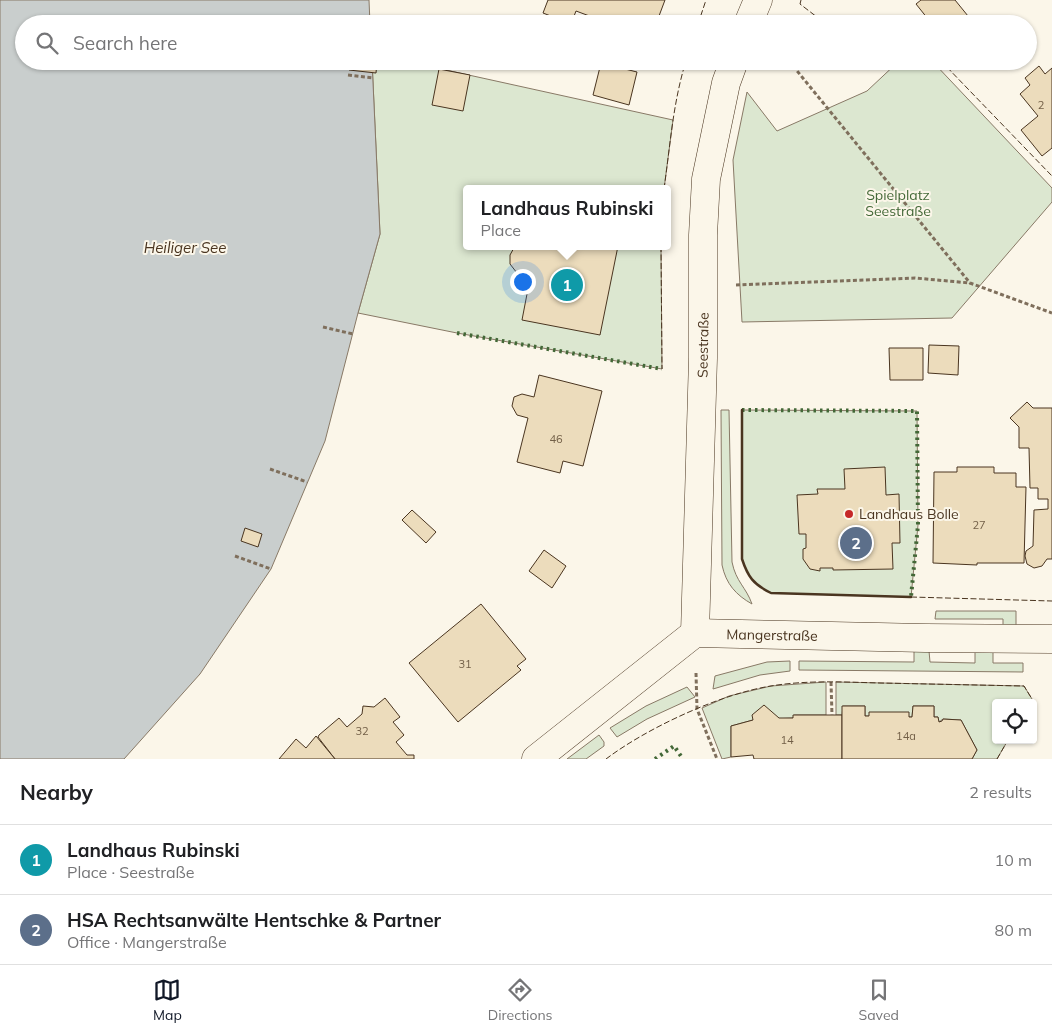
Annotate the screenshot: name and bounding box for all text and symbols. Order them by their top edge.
search box [15,15,1037,70]
icon: search [33,29,61,57]
text: Search here [73,31,177,55]
house number: 2 [1038,98,1045,112]
popup [463,185,671,250]
park label: Spielplatz Seestraße [865,186,931,220]
text: Landhaus Rubinski [481,196,653,220]
text: Place [481,220,521,240]
water label: Heiliger See [144,238,226,257]
pin: 1 [551,266,583,304]
your location [510,269,536,295]
street label: Seestraße [693,312,713,378]
house number: 46 [549,432,563,446]
place label: Landhaus Bolle [859,505,959,523]
marker: Landhaus Bolle [843,508,855,520]
house number: 27 [972,518,986,532]
pin: 2 [840,524,872,562]
street label: Mangerstraße [726,625,818,645]
house number: 31 [458,657,472,671]
map controls [992,699,1037,744]
button: locate [992,699,1037,744]
house number: 32 [355,724,369,738]
house number: 14a [896,729,916,743]
house number: 14 [780,733,794,747]
text: Nearby [20,779,93,805]
text: 2 results [969,782,1032,802]
text: Landhaus Rubinski [67,838,240,862]
text: 1 [31,850,41,870]
text: 10 m [995,850,1032,870]
text: Place · Seestraße [67,862,194,882]
text: HSA Rechtsanwälte Hentschke & Partner [67,908,441,932]
text: 2 [31,920,41,940]
text: 80 m [995,920,1032,940]
text: Office · Mangerstraße [67,932,227,952]
tab: Map [153,976,182,1024]
tab: Directions [488,976,553,1024]
tab: Saved [859,976,899,1024]

